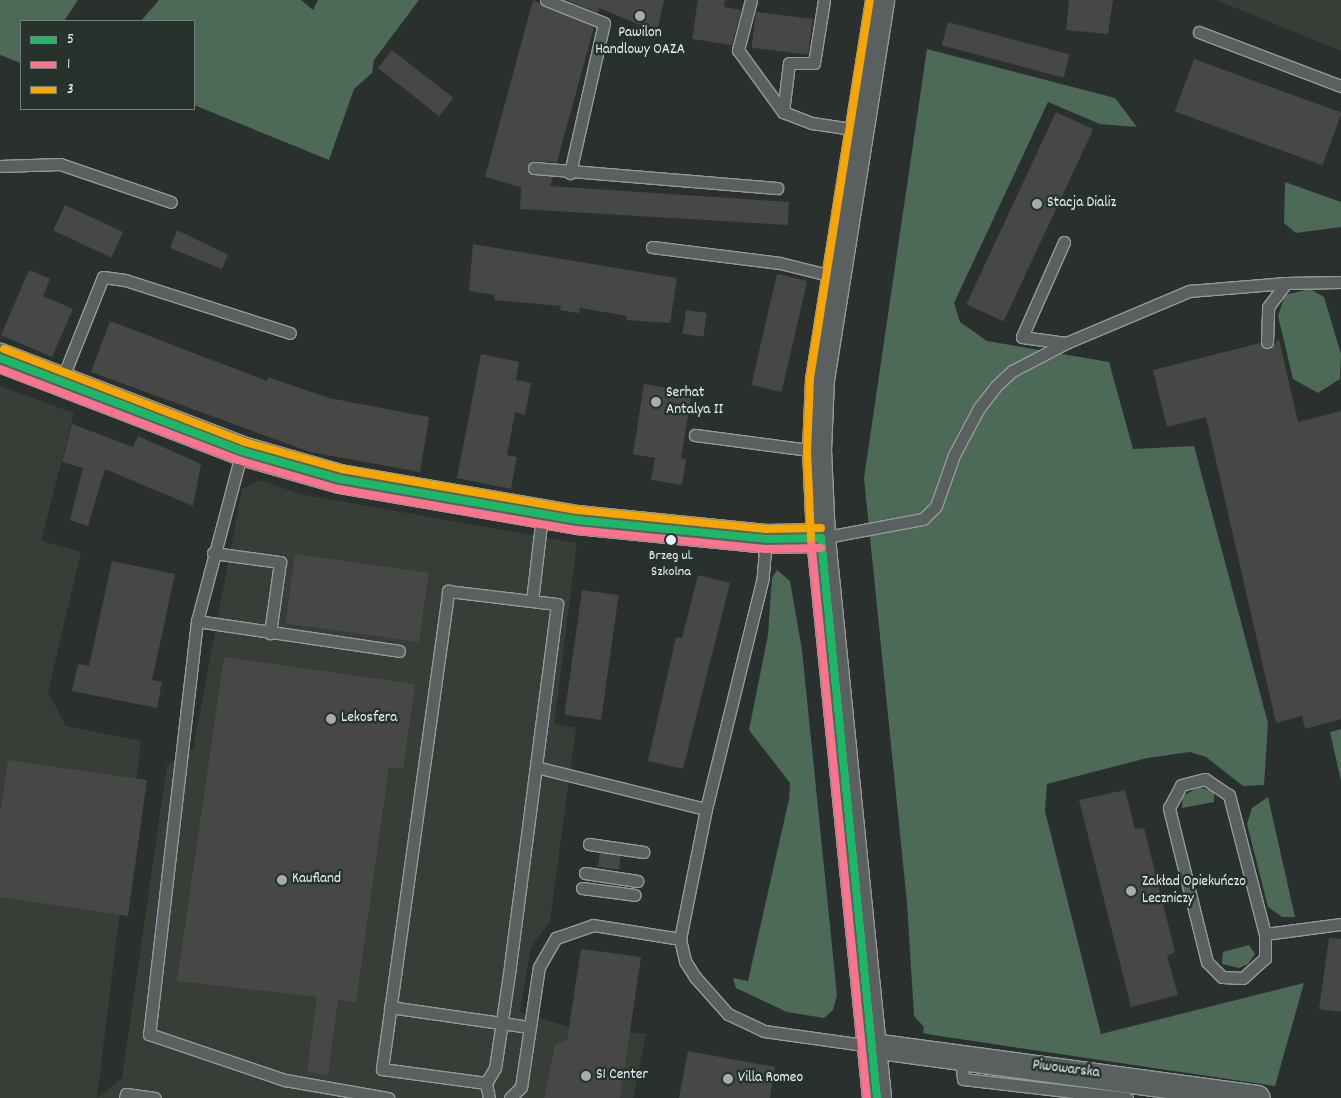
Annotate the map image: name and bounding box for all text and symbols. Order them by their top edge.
marker: Pawilon Handlowy OAZA [634,10,646,22]
legend [20,20,195,110]
place label: Pawilon Handlowy OAZA [595,24,685,59]
text: 5 [67,29,74,51]
text: 1 [67,54,70,76]
text: 3 [67,79,74,101]
place label: Stacja Dializ [1047,195,1116,213]
marker: Stacja Dializ [1031,198,1043,210]
place label: Serhat Antalya II [666,384,723,419]
marker: Serhat Antalya II [650,396,662,408]
marker: Brzeg ul. Szkolna [666,535,676,545]
place label: Brzeg ul. Szkolna [649,548,693,580]
place label: Lekosfera [341,710,397,728]
marker: Lekosfera [325,713,337,725]
place label: Kaufland [292,871,341,889]
place label: Zakład Opiekuńczo Leczniczy [1142,873,1246,908]
marker: Kaufland [276,874,288,886]
marker: Zakład Opiekuńczo Leczniczy [1124,884,1138,898]
street label: Piwowarska [1031,1057,1101,1083]
place label: S1 Center [596,1067,648,1085]
marker: S1 Center [580,1070,592,1082]
place label: Villa Romeo [738,1070,803,1088]
marker: Villa Romeo [722,1073,734,1085]

